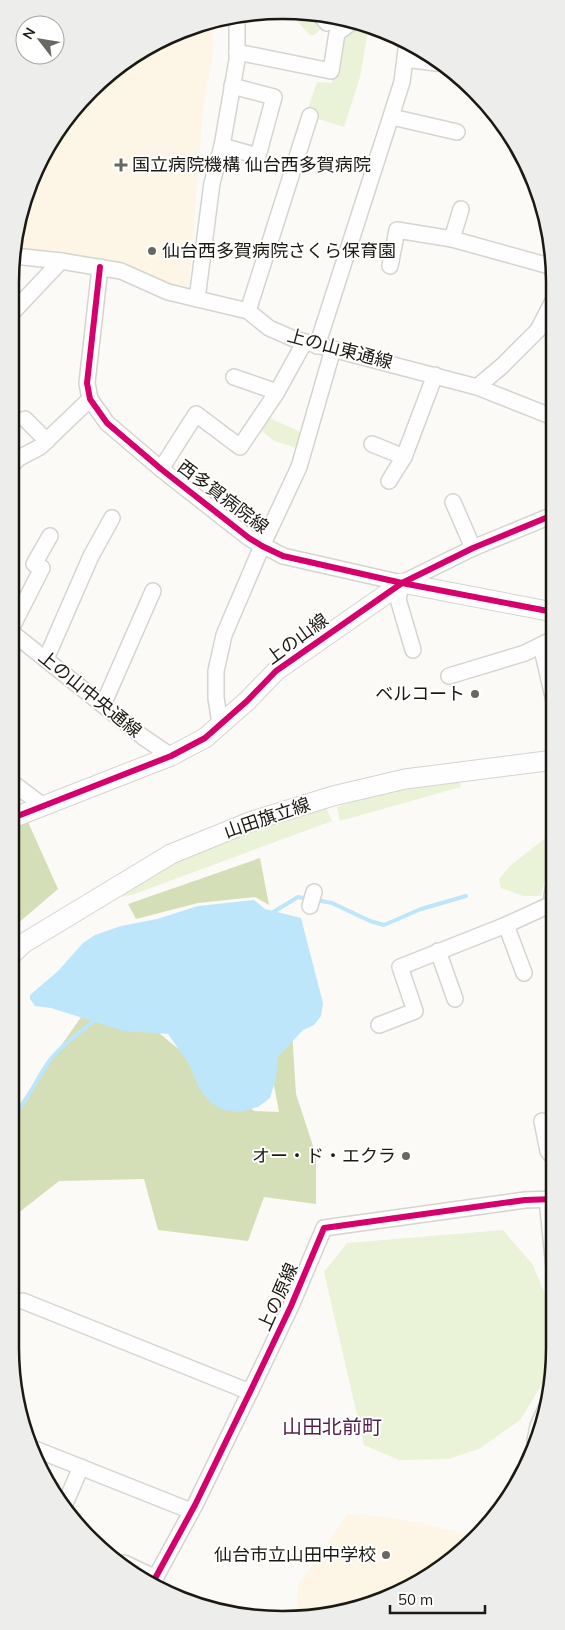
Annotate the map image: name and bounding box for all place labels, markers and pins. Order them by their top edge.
place label: 国立病院機構 仙台西多賀病院 [132,153,371,176]
marker: 国立病院機構 仙台西多賀病院 [114,158,128,172]
place label: 仙台西多賀病院さくら保育園 [162,239,396,262]
marker: 仙台西多賀病院さくら保育園 [146,245,158,257]
place label: ベルコート [375,682,465,705]
marker: ベルコート [469,688,481,700]
place label: オー・ド・エクラ [252,1144,396,1167]
marker: オー・ド・エクラ [400,1150,412,1162]
place label: 仙台市立山田中学校 [214,1543,376,1566]
marker: 仙台市立山田中学校 [380,1549,392,1561]

